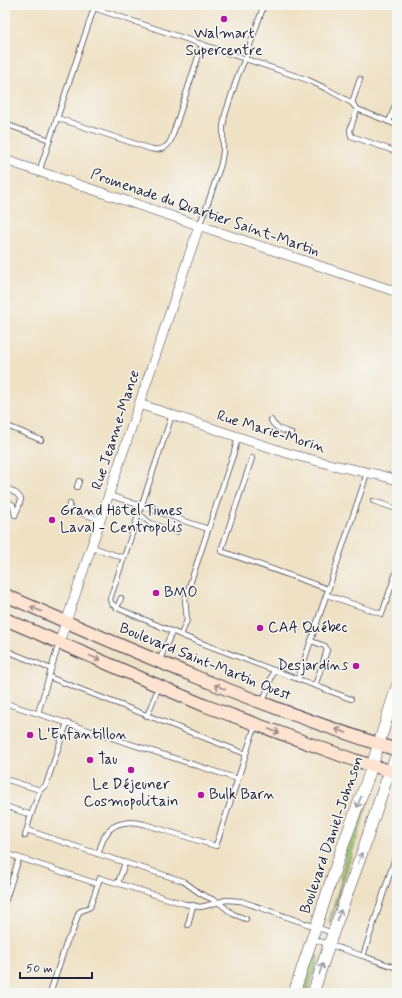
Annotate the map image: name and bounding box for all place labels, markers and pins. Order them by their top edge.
marker: Walmart Supercentre [219,14,229,24]
place label: Walmart Supercentre [186,24,262,61]
place label: Grand Hôtel Times Laval - Centropolis [60,501,183,538]
marker: Grand Hôtel Times Laval - Centropolis [47,515,57,525]
place label: BMO [164,583,198,603]
marker: BMO [151,588,161,598]
place label: CAA Québec [268,618,348,638]
marker: CAA Québec [255,623,265,633]
place label: Desjardins [277,656,348,676]
marker: Desjardins [351,661,361,671]
place label: L'Enfantillon [38,725,128,745]
marker: L'Enfantillon [25,730,35,740]
place label: Tau [98,750,118,770]
marker: Tau [85,755,95,765]
marker: Le Déjeuner Cosmopolitain [126,765,136,775]
place label: Le Déjeuner Cosmopolitain [84,775,178,812]
place label: Bulk Barn [209,785,275,805]
marker: Bulk Barn [196,790,206,800]

